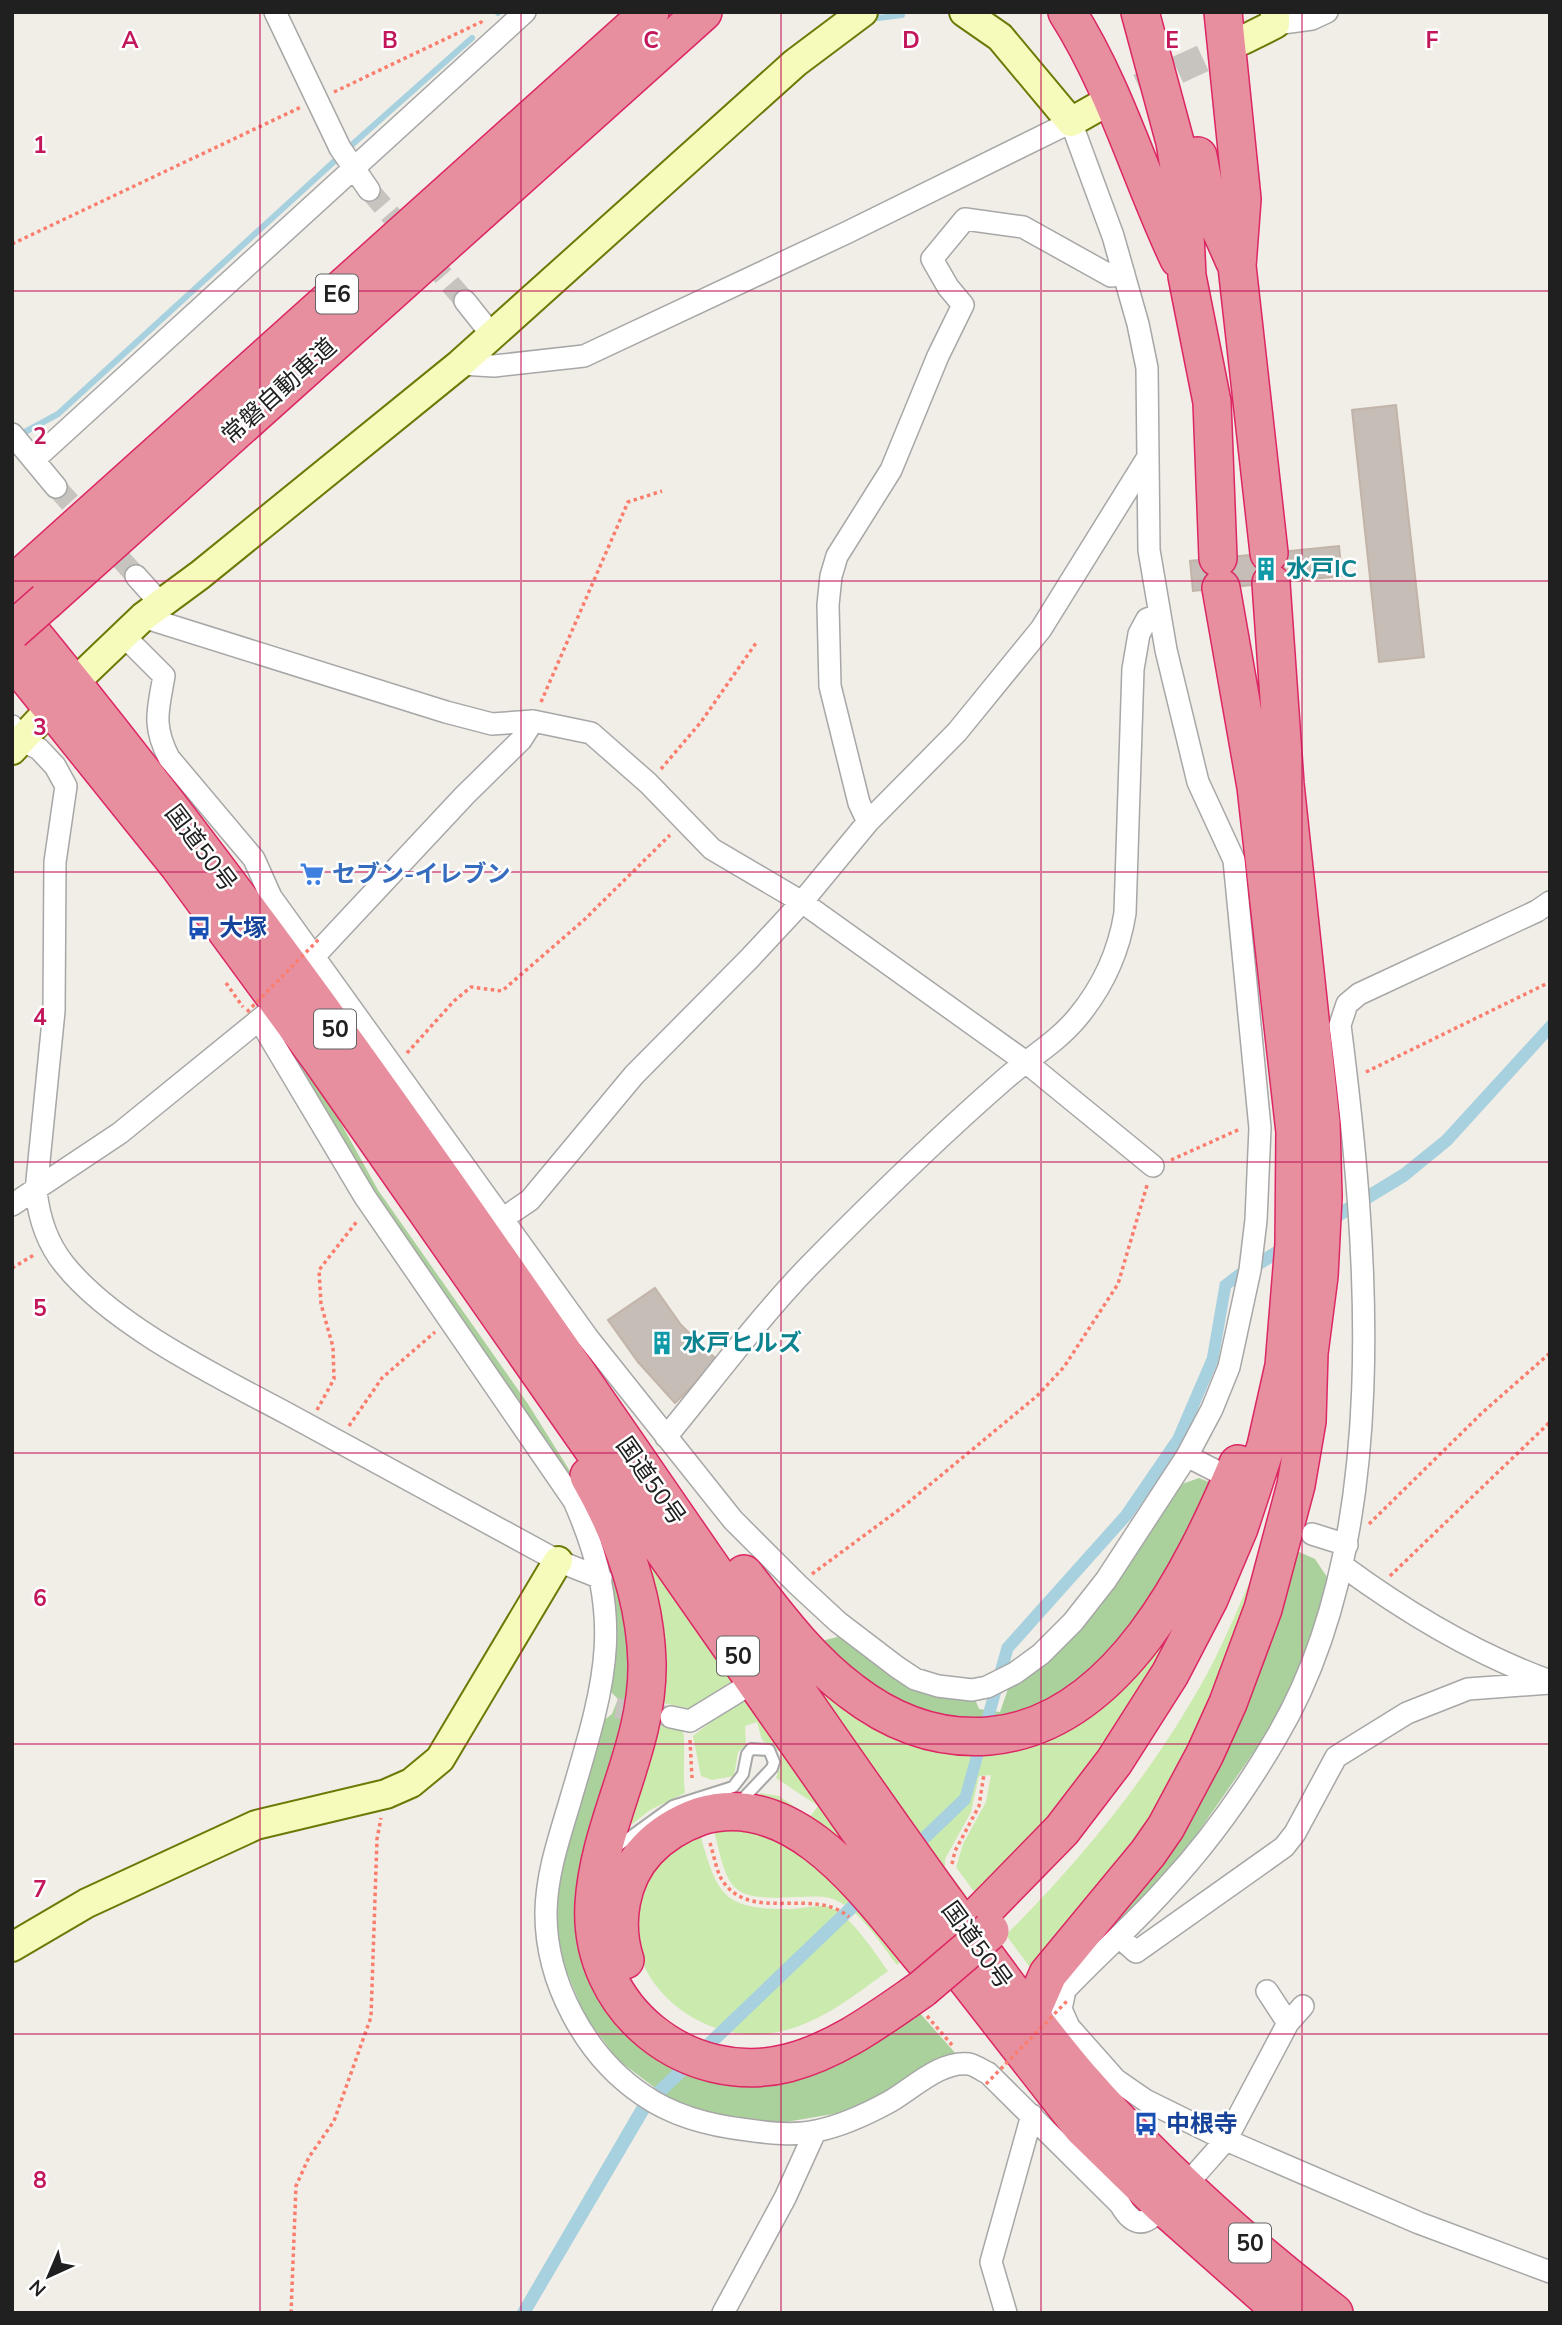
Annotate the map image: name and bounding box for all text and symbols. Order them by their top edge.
text: A [121,25,139,56]
text: B [382,25,398,56]
text: C [643,25,659,56]
text: D [902,25,920,56]
text: E [1165,25,1179,56]
text: F [1426,25,1439,56]
text: 1 [33,130,47,161]
road number: E6 [316,274,358,314]
street label: 常磐自動車道 [215,331,343,451]
text: 2 [33,421,47,452]
place label: 水戸IC [1286,553,1357,585]
building icon: 水戸IC [1252,555,1280,583]
text: 3 [33,712,47,743]
street label: 国道50号 [158,798,244,898]
place label: セブン-イレブン [332,858,510,890]
supermarket icon: セブン-イレブン [298,860,326,888]
place label: 大塚 [219,912,267,944]
bus stop icon: 大塚 [185,914,213,942]
text: 4 [33,1002,47,1033]
road number: 50 [314,1010,356,1048]
text: 5 [33,1293,47,1324]
place label: 水戸ヒルズ [682,1327,802,1359]
building icon: 水戸ヒルズ [648,1329,676,1357]
street label: 国道50号 [609,1431,693,1531]
text: 6 [33,1583,47,1614]
road number: 50 [717,1637,759,1676]
text: 7 [33,1874,47,1905]
street label: 国道50号 [934,1895,1020,1995]
place label: 中根寺 [1166,2108,1238,2140]
bus stop icon: 中根寺 [1132,2110,1160,2138]
text: 8 [33,2165,47,2196]
road number: 50 [1229,2224,1271,2262]
north arrow [14,2241,84,2311]
text: N [24,2273,52,2302]

